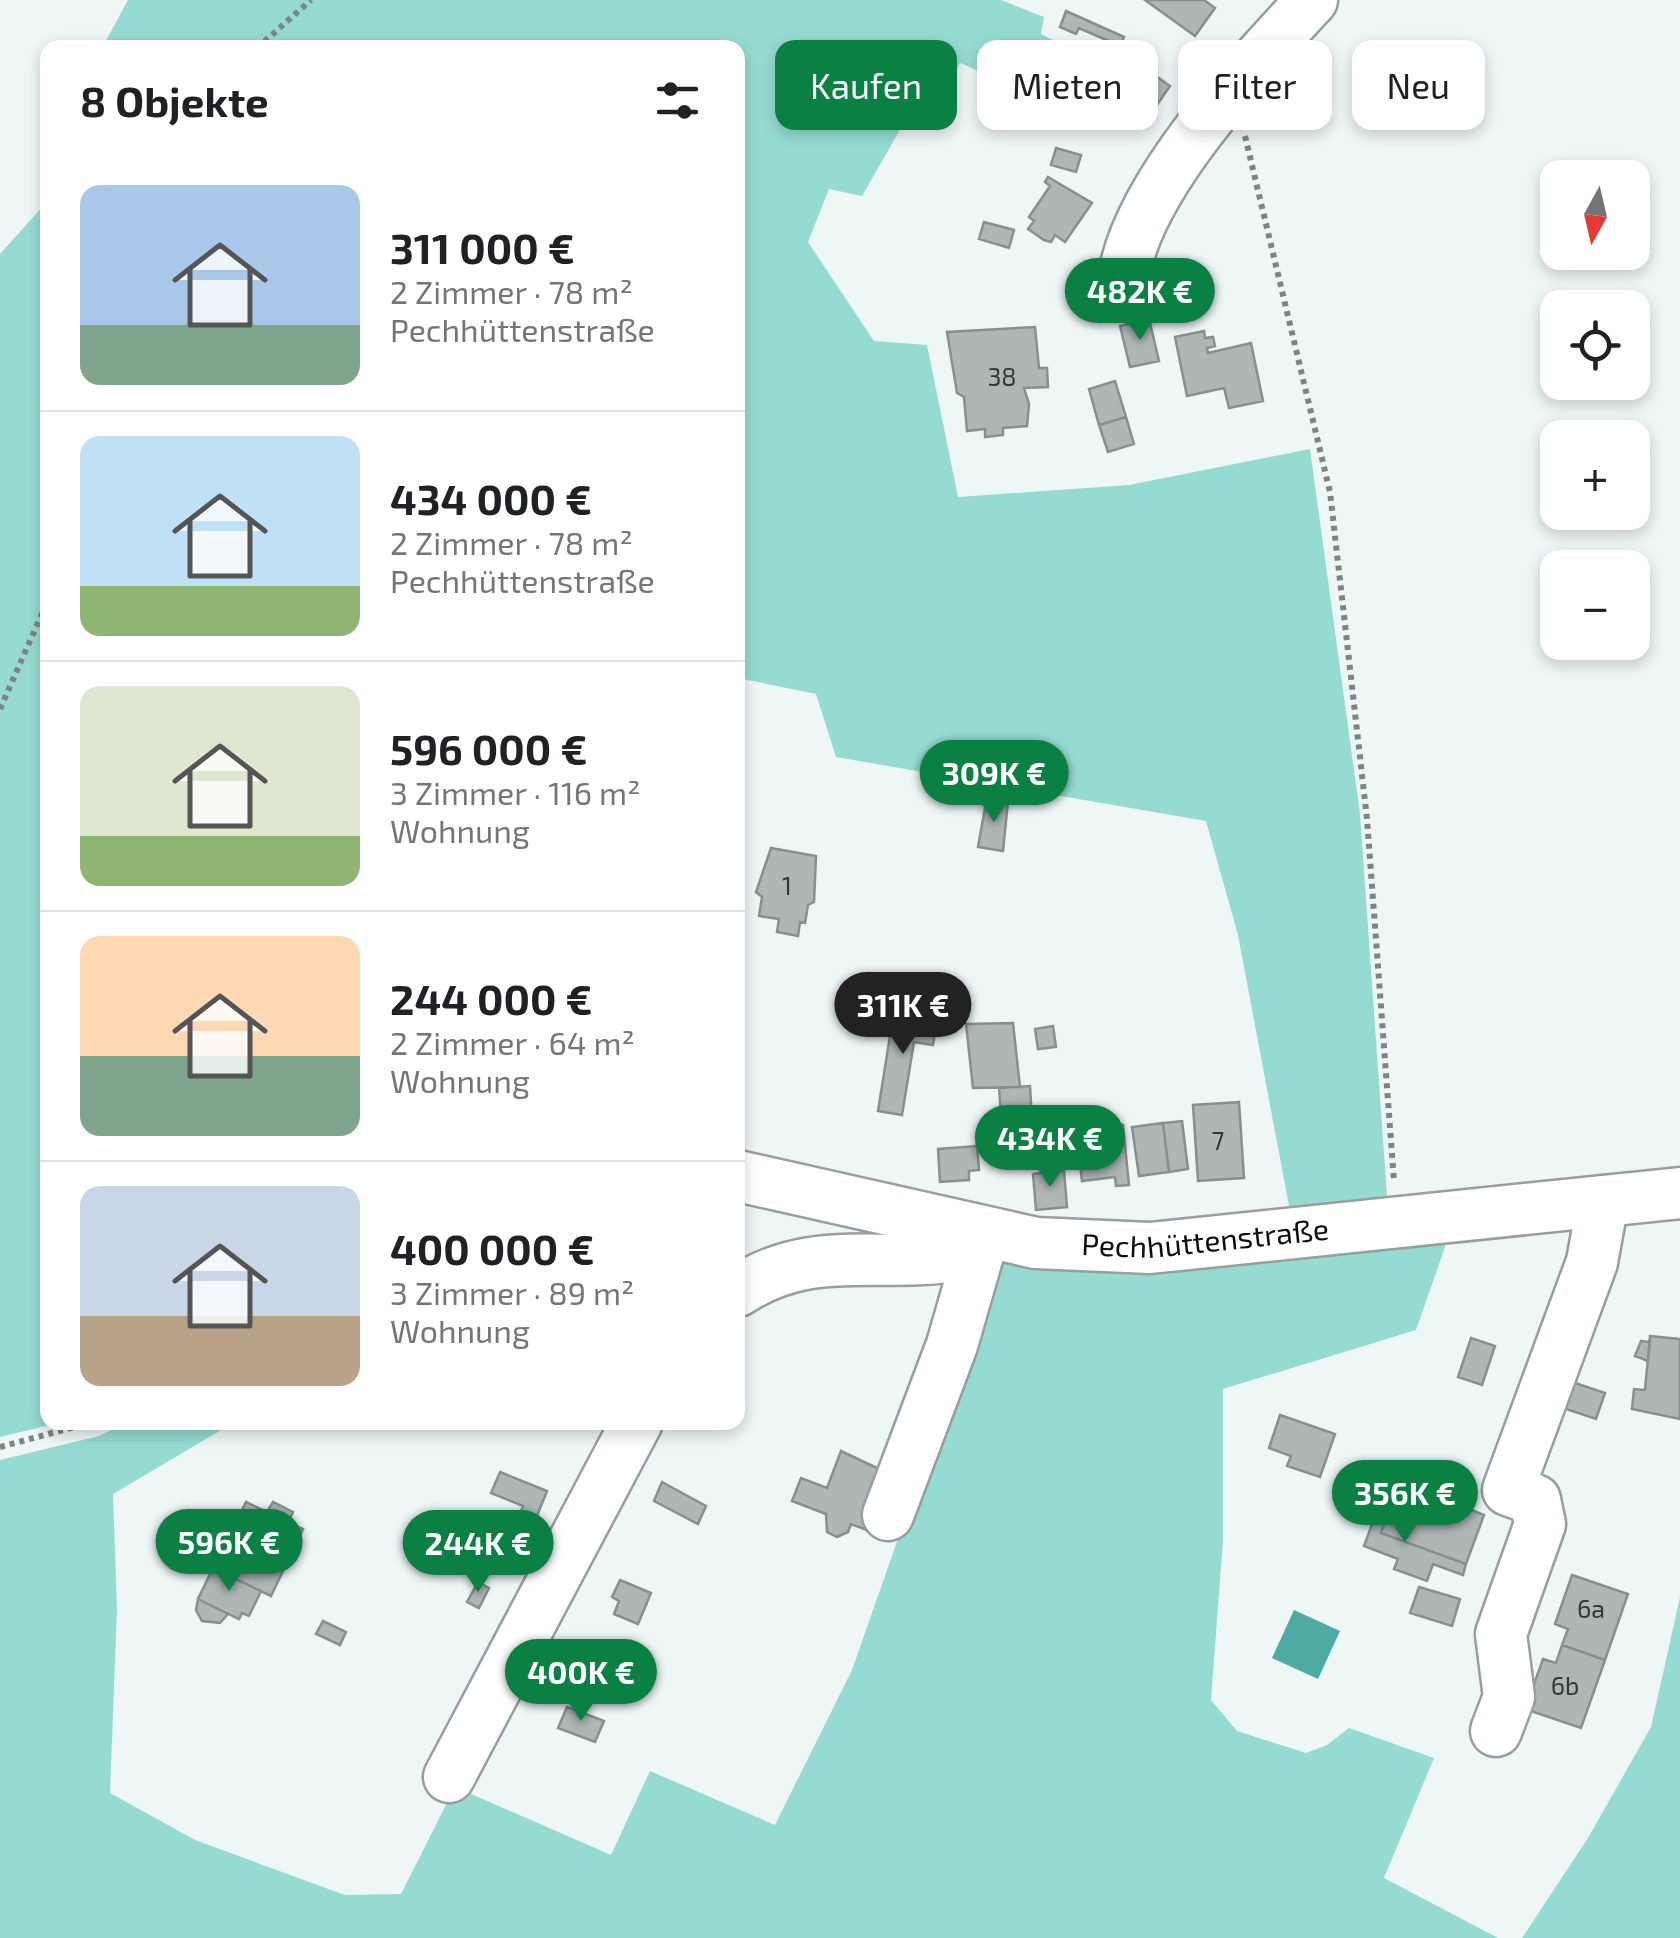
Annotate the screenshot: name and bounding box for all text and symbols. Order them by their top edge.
chip: Kaufen [775,40,957,130]
chip: Mieten [977,40,1158,130]
chip: Filter [1178,40,1332,130]
chip: Neu [1352,40,1485,130]
icon: filters [650,73,705,128]
text: 8 Objekte [80,75,269,125]
north arrow [1540,160,1650,270]
map controls [1540,160,1650,660]
text: 311 000 € [390,222,575,272]
icon: home [160,225,280,345]
pin: 482K € [1059,258,1221,343]
text: 482K € [1087,271,1193,309]
text: 2 Zimmer · 78 m² [390,272,633,310]
button: locate [1540,290,1650,400]
text: Pechhüttenstraße [390,310,655,348]
house number: 38 [987,361,1017,391]
button: + [1540,420,1650,530]
text: 434 000 € [390,473,592,523]
icon: home [160,476,280,596]
text: 2 Zimmer · 78 m² [390,523,633,561]
button: − [1540,550,1650,660]
text: Pechhüttenstraße [390,561,655,599]
text: 596 000 € [390,723,587,773]
icon: home [160,726,280,846]
pin: 309K € [913,740,1075,825]
text: 309K € [942,753,1046,791]
text: 3 Zimmer · 116 m² [390,773,640,811]
text: Wohnung [390,811,530,849]
house number: 1 [782,870,792,900]
pin: 311K € [822,972,984,1057]
text: 244 000 € [390,973,593,1023]
icon: home [160,976,280,1096]
text: 311K € [856,985,950,1023]
text: 2 Zimmer · 64 m² [390,1023,635,1061]
text: Wohnung [390,1061,530,1099]
pin: 434K € [969,1105,1131,1190]
text: 434K € [997,1118,1103,1156]
house number: 7 [1212,1125,1225,1155]
street label: Pechhüttenstraße [1081,1210,1330,1264]
text: 400 000 € [390,1223,594,1273]
icon: home [160,1226,280,1346]
text: 3 Zimmer · 89 m² [390,1273,634,1311]
text: Wohnung [390,1311,530,1349]
pin: 356K € [1324,1460,1486,1545]
text: 356K € [1354,1473,1456,1511]
pin: 596K € [148,1509,310,1594]
pin: 244K € [397,1510,559,1595]
text: 596K € [178,1522,280,1560]
text: 244K € [425,1523,531,1561]
house number: 6a [1577,1593,1605,1623]
pin: 400K € [500,1639,662,1724]
text: 400K € [527,1652,635,1690]
house number: 6b [1551,1670,1579,1700]

